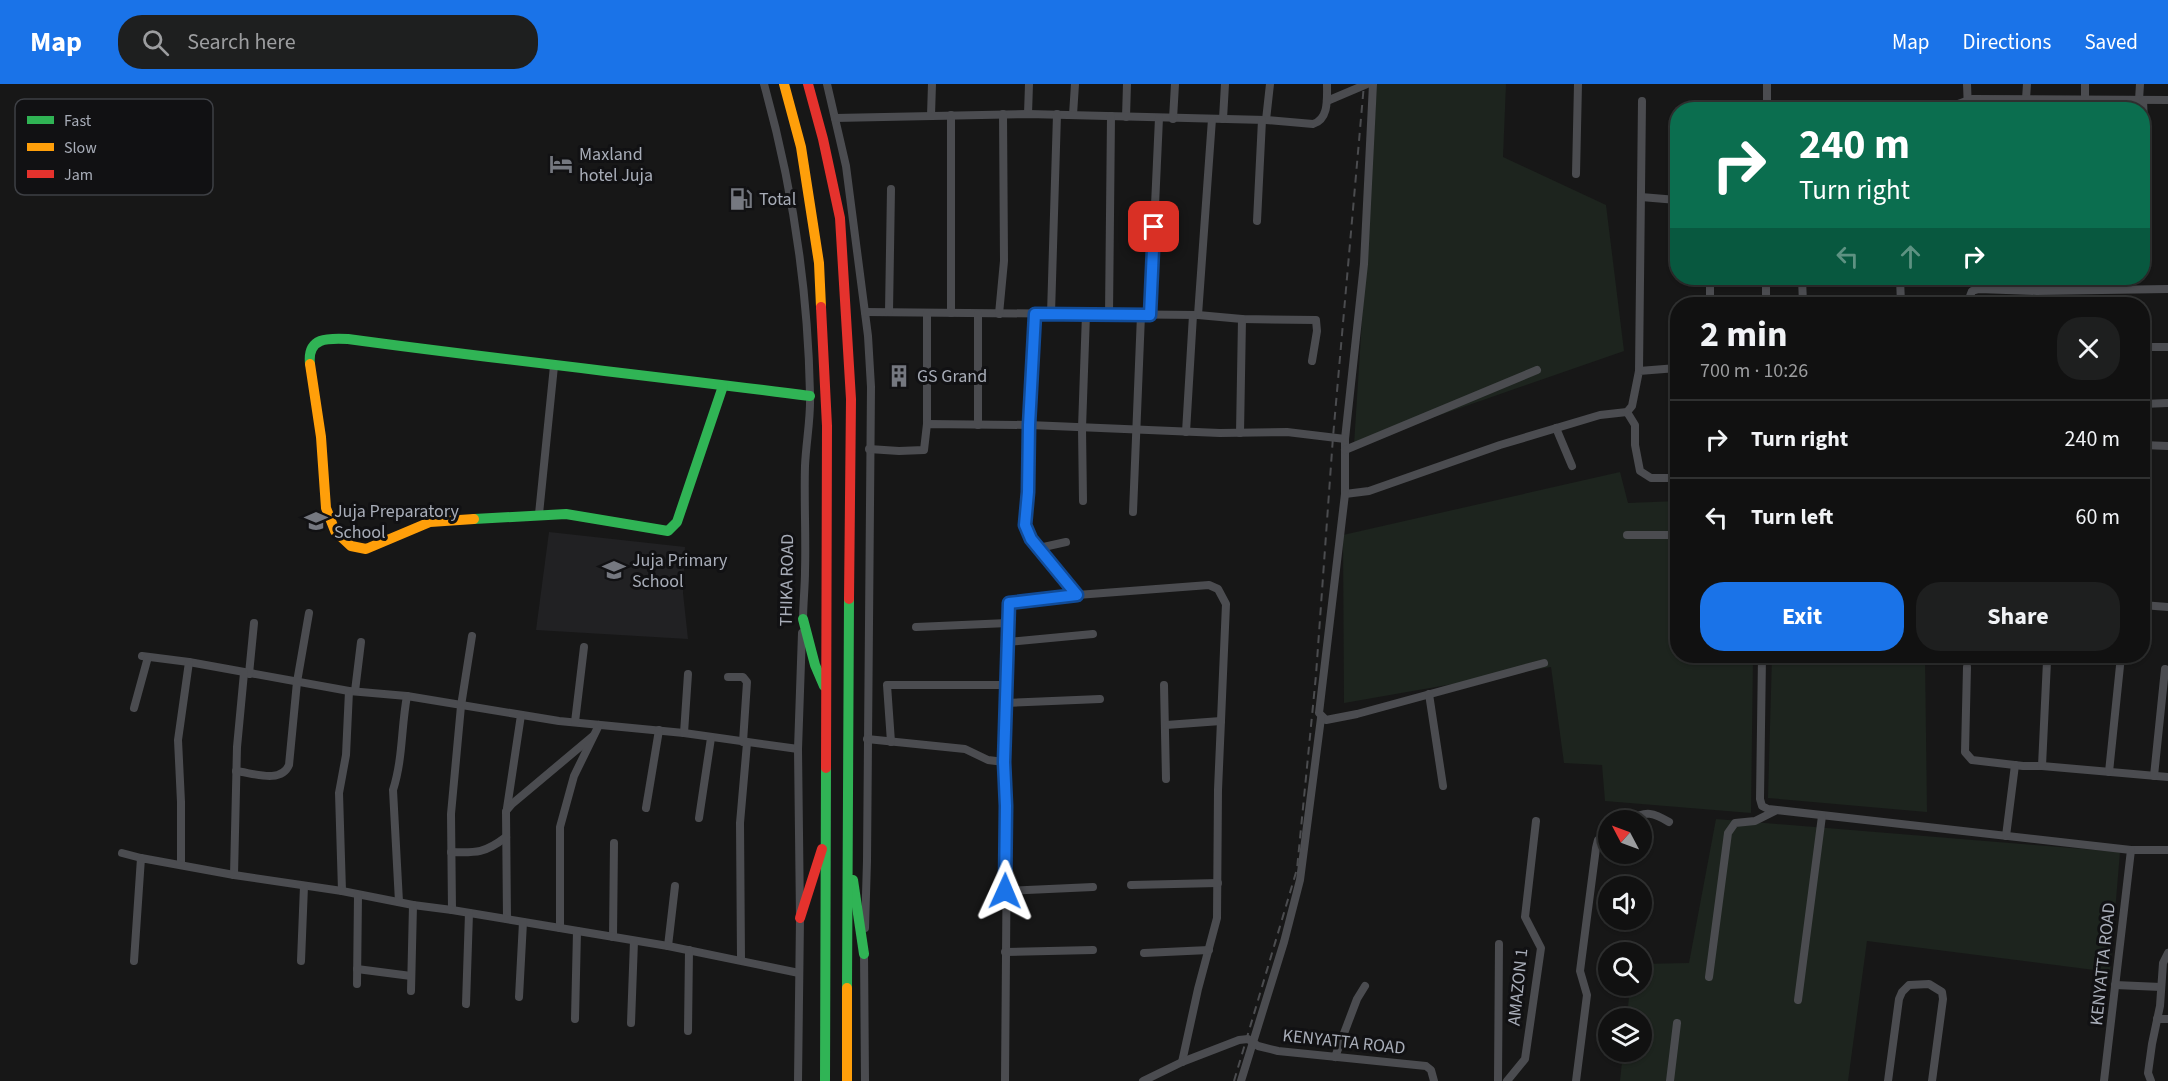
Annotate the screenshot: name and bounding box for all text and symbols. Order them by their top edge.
search box [118,15,538,69]
text: Map [30,22,82,62]
icon: search [139,26,172,59]
text: Search here [187,26,296,58]
text: Map [1892,27,1930,57]
text: Directions [1963,27,2051,57]
text: Saved [2084,27,2138,57]
legend [15,99,213,195]
text: Fast [64,110,92,132]
text: 240 m [1799,115,1910,175]
icon: right [1700,126,1778,204]
text: Slow [64,137,97,159]
place label: Maxland hotel Juja [579,142,653,188]
hotel icon: Maxland hotel Juja [548,151,574,177]
text: Jam [64,164,93,186]
text: Turn right [1799,171,1910,210]
fuel station icon: Total [728,186,754,212]
place label: Total [759,187,796,212]
pin [1128,201,1179,252]
icon: arrive [1137,210,1170,243]
icon: left [1831,240,1864,273]
icon: ahead [1894,240,1927,273]
icon: right [1957,240,1990,273]
text: 2 min [1700,309,1788,360]
button: close [2057,317,2120,380]
text: 700 m · 10:26 [1700,357,1808,385]
building icon: GS Grand [886,363,912,389]
place label: GS Grand [917,364,987,389]
icon: right [1700,423,1733,456]
text: Turn right [1751,423,1848,455]
text: 240 m [2065,423,2120,455]
place label: Juja Preparatory School [334,499,459,545]
icon: left [1700,501,1733,534]
text: Turn left [1751,501,1833,533]
text: 60 m [2075,501,2120,533]
school or university icon: Juja Preparatory School [303,508,329,534]
street label: THIKA ROAD [774,533,800,627]
place label: Juja Primary School [632,548,728,594]
school or university icon: Juja Primary School [601,557,627,583]
button: Exit [1700,582,1904,651]
button: Share [1916,582,2120,651]
north arrow [1598,810,1652,864]
map controls [1598,810,1652,1062]
position arrow [973,859,1037,923]
button: sound [1598,876,1652,930]
street label: KENYATTA ROAD [2084,901,2122,1027]
button: search [1598,942,1652,996]
street label: AMAZON 1 [1501,947,1535,1027]
button: layers [1598,1008,1652,1062]
street label: KENYATTA ROAD [1281,1023,1407,1061]

